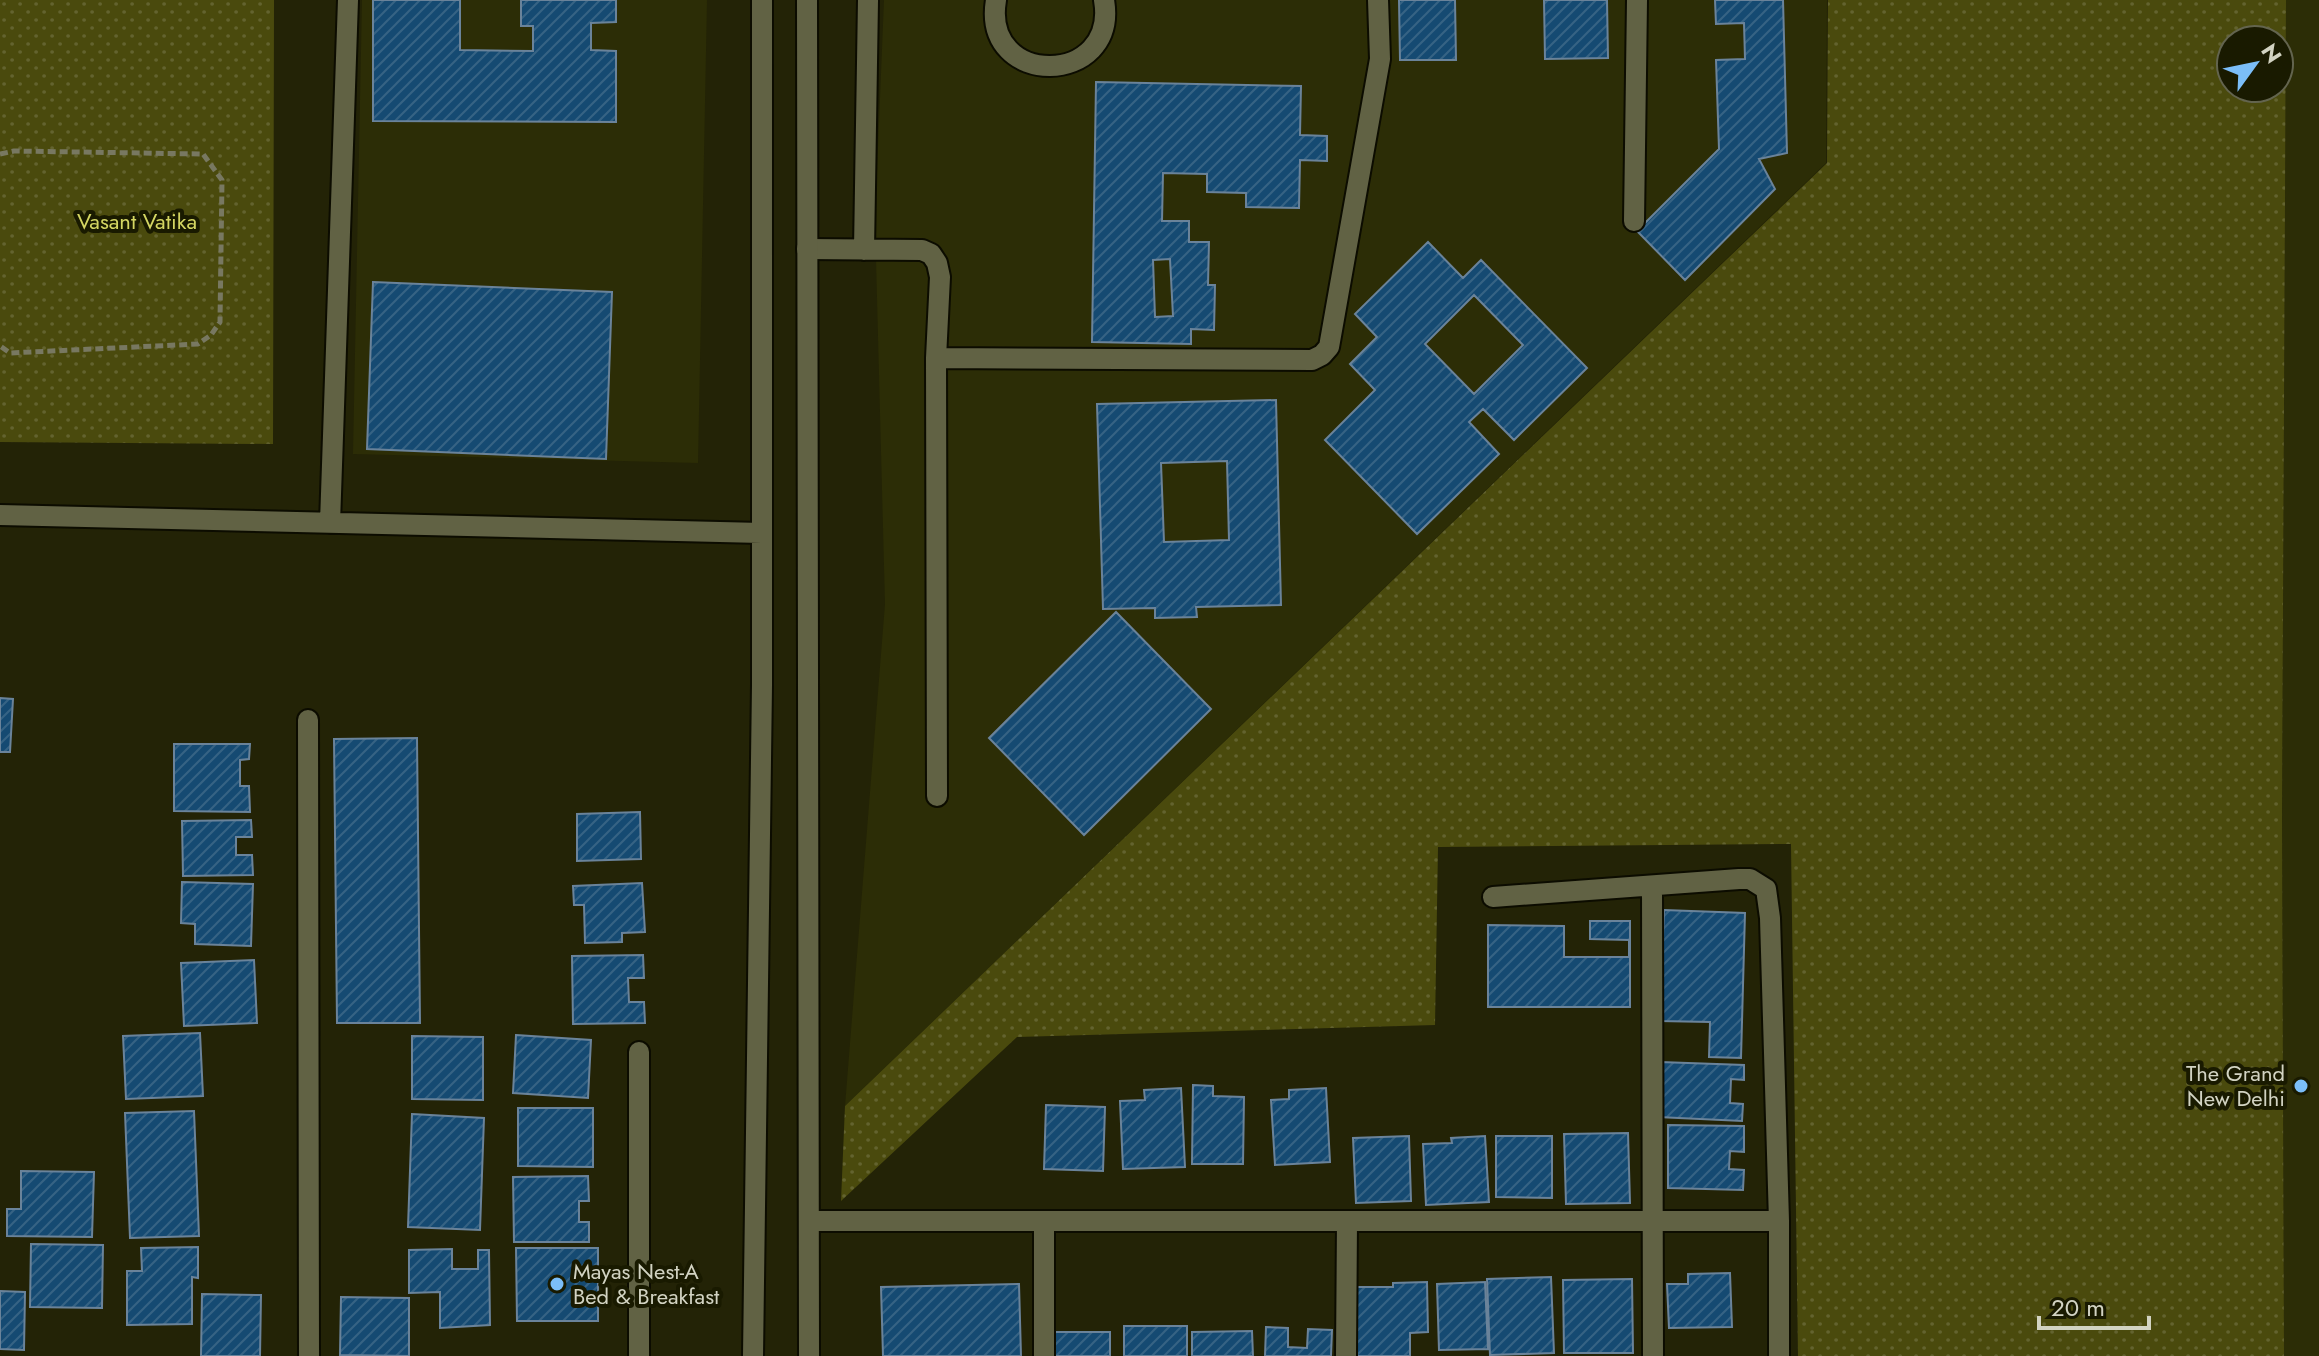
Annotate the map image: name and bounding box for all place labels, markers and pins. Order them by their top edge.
place label: The Grand New Delhi [2186,1057,2285,1114]
marker: The Grand New Delhi [2292,1077,2310,1095]
place label: Mayas Nest-A Bed & Breakfast [573,1255,720,1312]
marker: Mayas Nest-A Bed & Breakfast [548,1275,566,1293]

